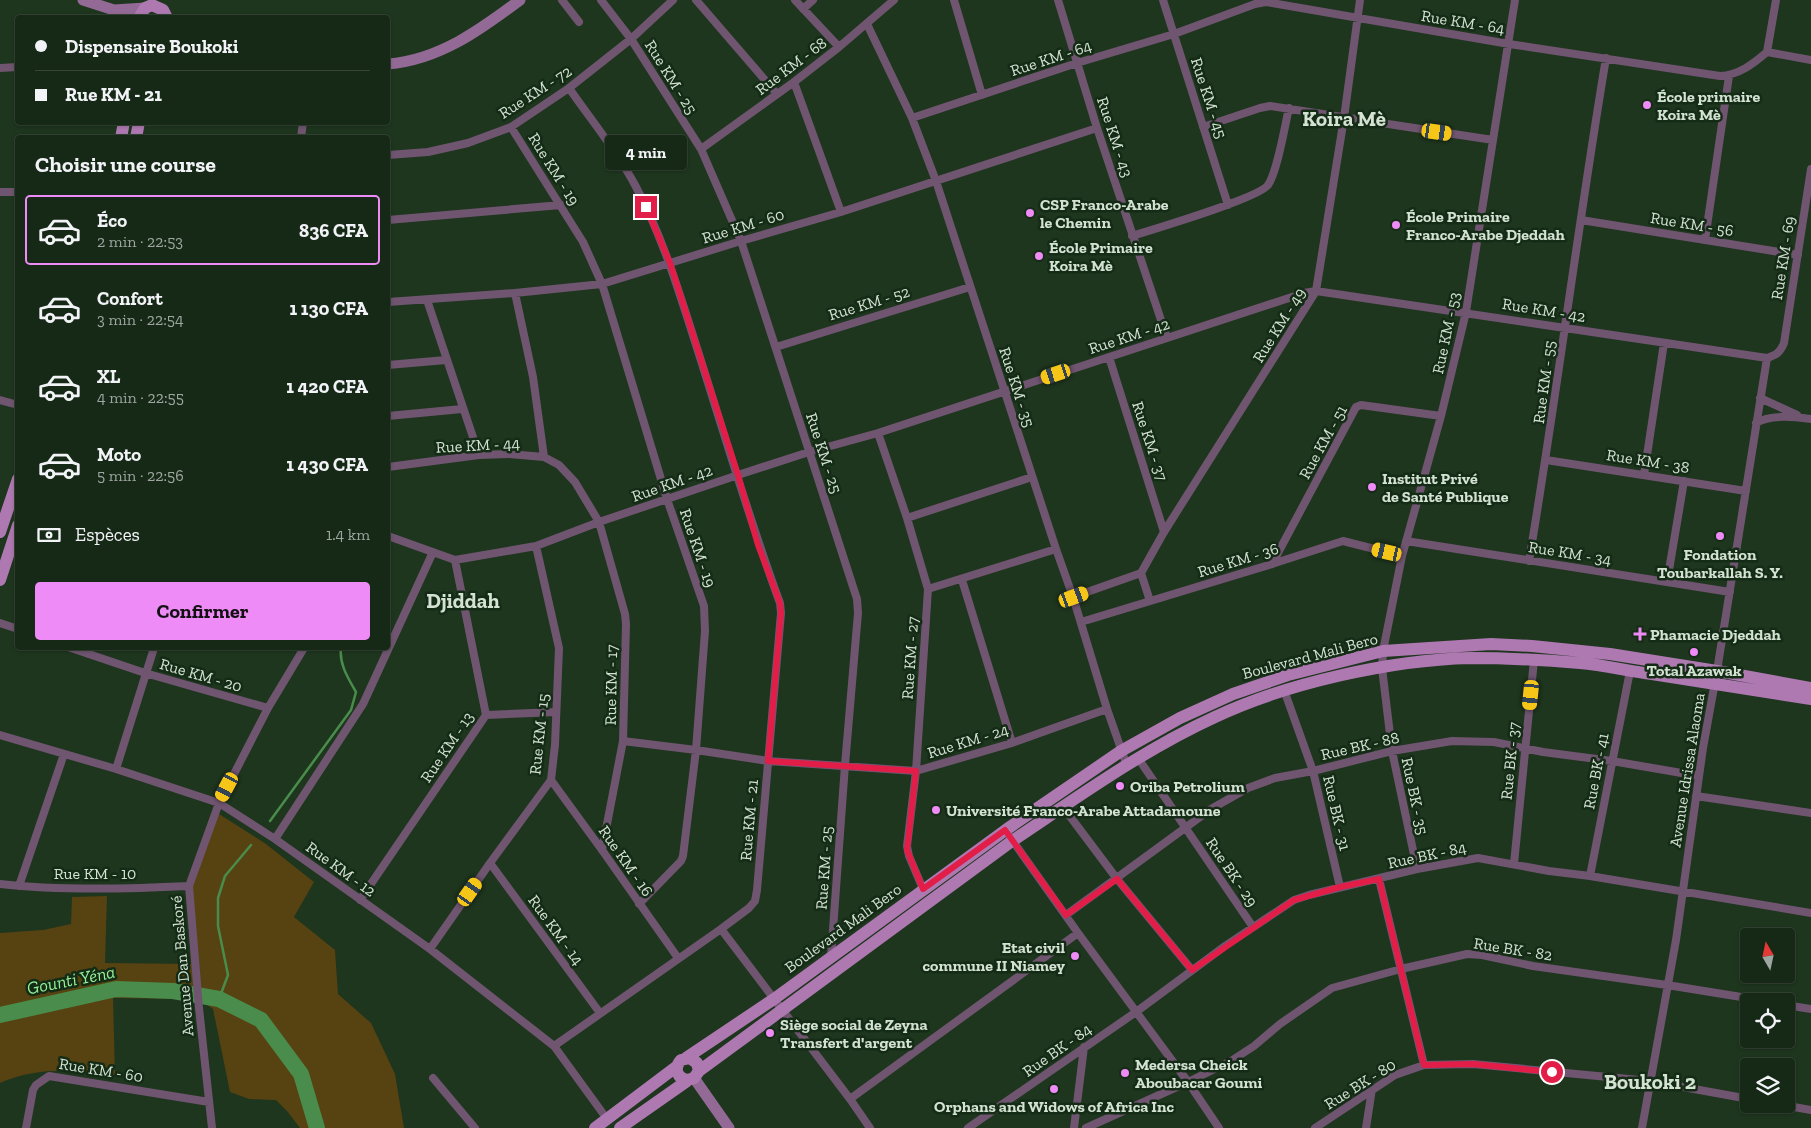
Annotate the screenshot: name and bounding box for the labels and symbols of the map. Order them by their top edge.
street label: Rue KM - 64 [1420,6,1507,38]
street label: Rue KM - 68 [752,33,830,99]
street label: Rue KM - 25 [641,36,701,118]
street label: Rue KM - 64 [1008,36,1094,80]
street label: Rue KM - 45 [1187,55,1231,141]
street label: Rue KM - 72 [495,61,575,123]
place label: École primaire Koira Mè [1657,87,1761,124]
street label: Rue KM - 43 [1093,94,1137,180]
marker: École primaire Koira Mè [1641,99,1653,111]
district label: Koira Mè [1302,106,1386,131]
car [1421,122,1452,142]
street label: Rue KM - 19 [524,129,584,209]
callout: 4 min [605,134,687,170]
place label: CSP Franco-Arabe le Chemin [1040,195,1169,232]
route end [635,196,657,218]
street label: Rue KM - 60 [700,204,786,248]
marker: CSP Franco-Arabe le Chemin [1024,207,1036,219]
place label: École Primaire Franco-Arabe Djeddah [1406,207,1565,244]
street label: Rue KM - 56 [1649,208,1735,240]
street label: Rue KM - 69 [1767,215,1799,301]
marker: École Primaire Franco-Arabe Djeddah [1390,219,1402,231]
place label: École Primaire Koira Mè [1049,238,1153,275]
marker: École Primaire Koira Mè [1033,250,1045,262]
street label: Rue KM - 52 [826,282,912,324]
street label: Rue KM - 49 [1249,284,1309,366]
street label: Rue KM - 53 [1428,290,1464,376]
street label: Rue KM - 42 [1501,294,1587,326]
street label: Rue KM - 42 [1086,314,1172,358]
street label: Rue KM - 55 [1529,339,1559,425]
street label: Rue KM - 35 [995,344,1039,430]
car [1039,362,1072,386]
street label: Rue KM - 37 [1128,399,1172,484]
street label: Rue KM - 51 [1295,402,1351,482]
street label: Rue KM - 25 [802,410,846,496]
street label: Rue KM - 44 [435,433,521,457]
street label: Rue KM - 38 [1605,445,1691,477]
street label: Rue KM - 42 [629,460,715,506]
place label: Institut Privé de Santé Publique [1382,469,1509,506]
marker: Institut Privé de Santé Publique [1366,481,1378,493]
street label: Rue KM - 19 [676,506,720,590]
marker: Fondation Toubarkallah S. Y. [1714,530,1726,542]
street label: Rue KM - 34 [1527,537,1613,569]
street label: Rue KM - 36 [1195,539,1281,581]
car [1370,541,1403,563]
place label: Fondation Toubarkallah S. Y. [1657,545,1783,582]
car [1057,585,1090,609]
district label: Djiddah [426,588,500,613]
street label: Rue KM - 27 [898,615,922,700]
place label: Phamacie Djeddah [1650,625,1782,644]
marker: Phamacie Djeddah [1634,628,1646,640]
street label: Boulevard Mali Bero [1240,629,1380,683]
street label: Rue KM - 17 [601,644,621,725]
marker: Total Azawak [1688,646,1700,658]
street label: Rue KM - 20 [158,654,244,696]
place label: Total Azawak [1646,661,1742,680]
car [1521,679,1540,711]
street label: Avenue Idrissa Alaoma [1665,691,1709,849]
street label: Rue KM - 15 [525,692,553,776]
street label: Rue KM - 13 [416,708,478,786]
street label: Rue KM - 24 [925,720,1011,762]
street label: Rue BK - 37 [1496,721,1524,801]
street label: Rue BK - 88 [1319,728,1401,764]
street label: Rue BK - 41 [1579,731,1613,811]
street label: Rue BK - 35 [1398,756,1432,836]
car [213,770,240,804]
street label: Rue BK - 31 [1319,774,1355,852]
place label: Oriba Petrolium [1130,777,1245,796]
street label: Rue KM - 21 [736,779,762,861]
marker: Oriba Petrolium [1114,780,1126,792]
place label: Université Franco-Arabe Attadamoune [946,801,1221,820]
marker: Université Franco-Arabe Attadamoune [930,804,942,816]
street label: Rue KM - 16 [595,822,657,900]
street label: Rue KM - 25 [812,826,836,910]
street label: Rue BK - 29 [1202,834,1262,910]
street label: Rue KM - 12 [302,837,380,901]
street label: Rue BK - 84 [1386,837,1468,873]
street label: Rue KM - 10 [54,864,136,883]
car [455,875,484,909]
street label: Boulevard Mali Bero [781,879,905,977]
street label: Rue KM - 14 [524,891,588,969]
street label: Avenue Dan Baskoré [166,895,198,1037]
north arrow [1740,928,1795,982]
street label: Rue BK - 82 [1472,933,1554,965]
place label: Etat civil commune II Niamey [923,938,1066,975]
marker: Etat civil commune II Niamey [1069,950,1081,962]
water label: Gounti Yéna [25,961,117,999]
place label: Siège social de Zeyna Transfert d'argent [780,1015,928,1052]
street label: Rue BK - 84 [1019,1019,1095,1081]
marker: Siège social de Zeyna Transfert d'argent [764,1027,776,1039]
street label: Rue KM - 60 [58,1054,144,1086]
place label: Medersa Cheick Aboubacar Goumi [1135,1055,1263,1092]
street label: Rue BK - 80 [1321,1055,1399,1113]
route start [1541,1061,1563,1083]
marker: Medersa Cheick Aboubacar Goumi [1119,1067,1131,1079]
district label: Boukoki 2 [1604,1069,1696,1094]
marker: Orphans and Widows of Africa Inc [1048,1083,1060,1095]
place label: Orphans and Widows of Africa Inc [934,1097,1174,1116]

